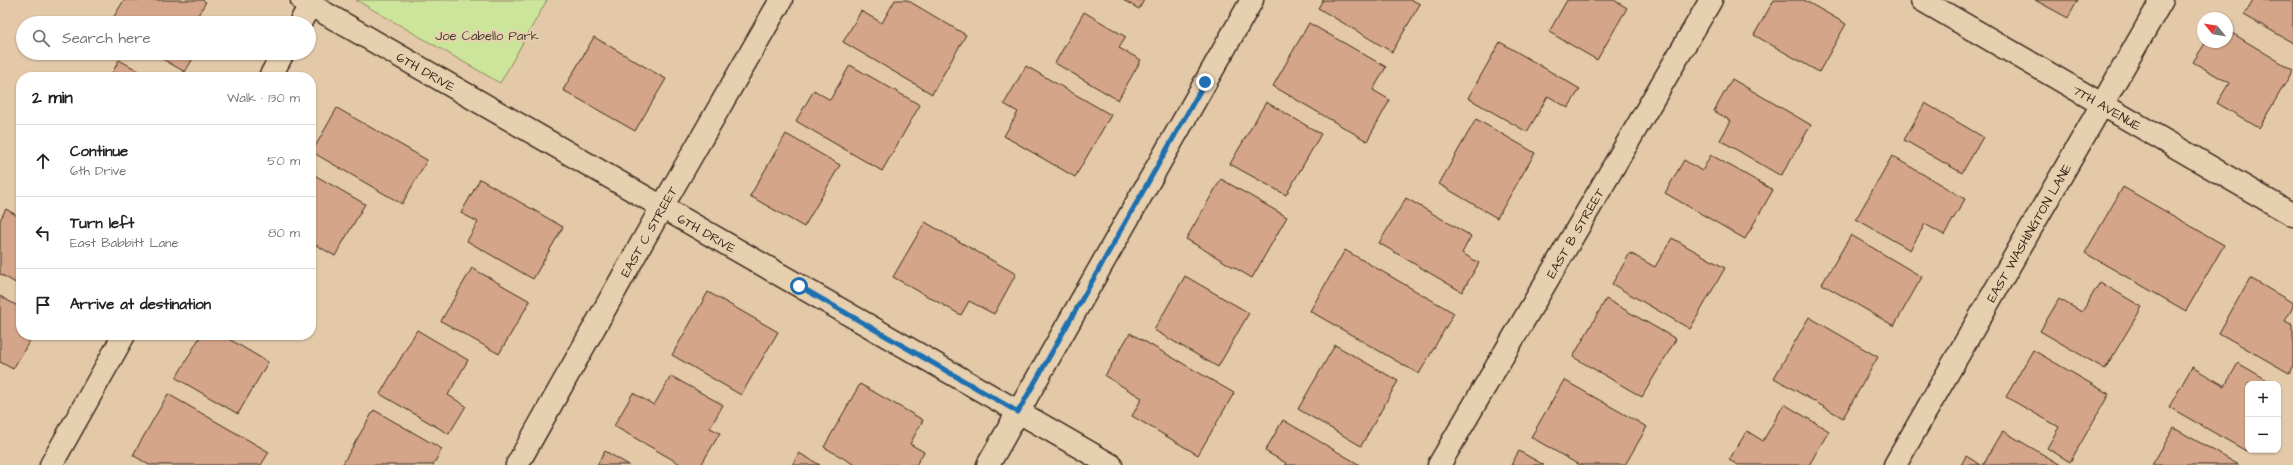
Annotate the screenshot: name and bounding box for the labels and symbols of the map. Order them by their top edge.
north arrow [2197,12,2233,48]
park label: Joe Cabello Park [435,27,539,45]
street label: 6TH DRIVE [393,48,458,96]
route end [1196,73,1214,91]
street label: 7TH AVENUE [2069,81,2145,135]
street label: EAST WASHINGTON LANE [1982,160,2076,306]
street label: EAST C STREET [616,183,682,280]
street label: EAST B STREET [1542,184,1610,282]
street label: 6TH DRIVE [674,210,739,258]
route start [790,277,808,295]

